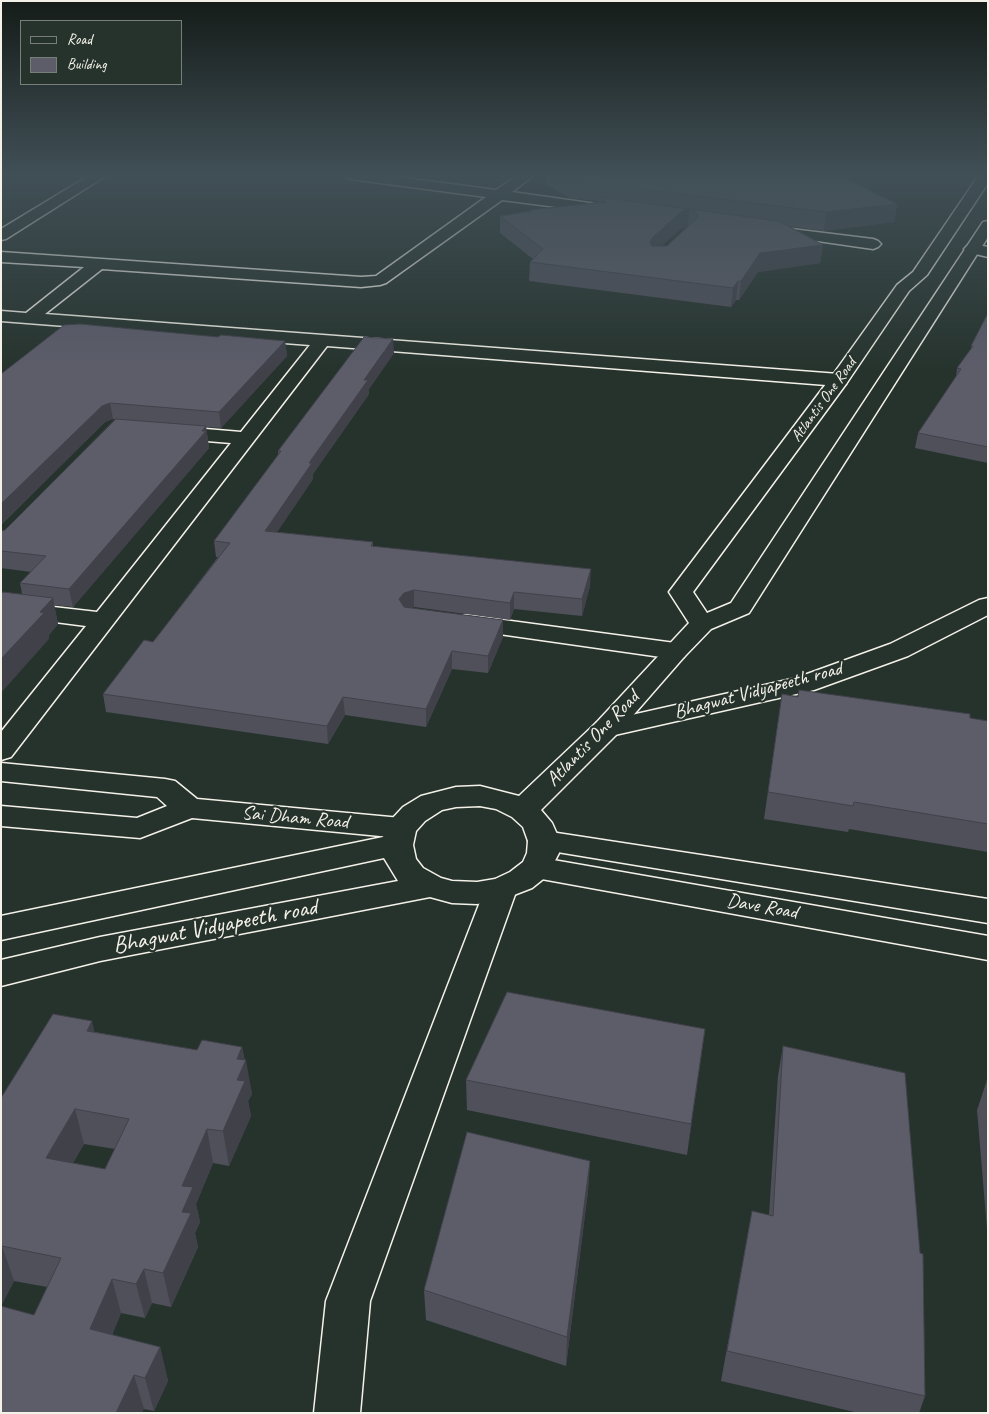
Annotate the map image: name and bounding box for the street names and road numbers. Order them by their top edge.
street label: Atlantis One Road [787,354,861,446]
street label: Bhagwat Vidyapeeth road [671,657,845,725]
street label: Atlantis One Road [541,686,645,792]
street label: Sai Dham Road [241,801,349,835]
street label: Dave Road [725,889,799,925]
street label: Bhagwat Vidyapeeth road [110,893,320,961]

